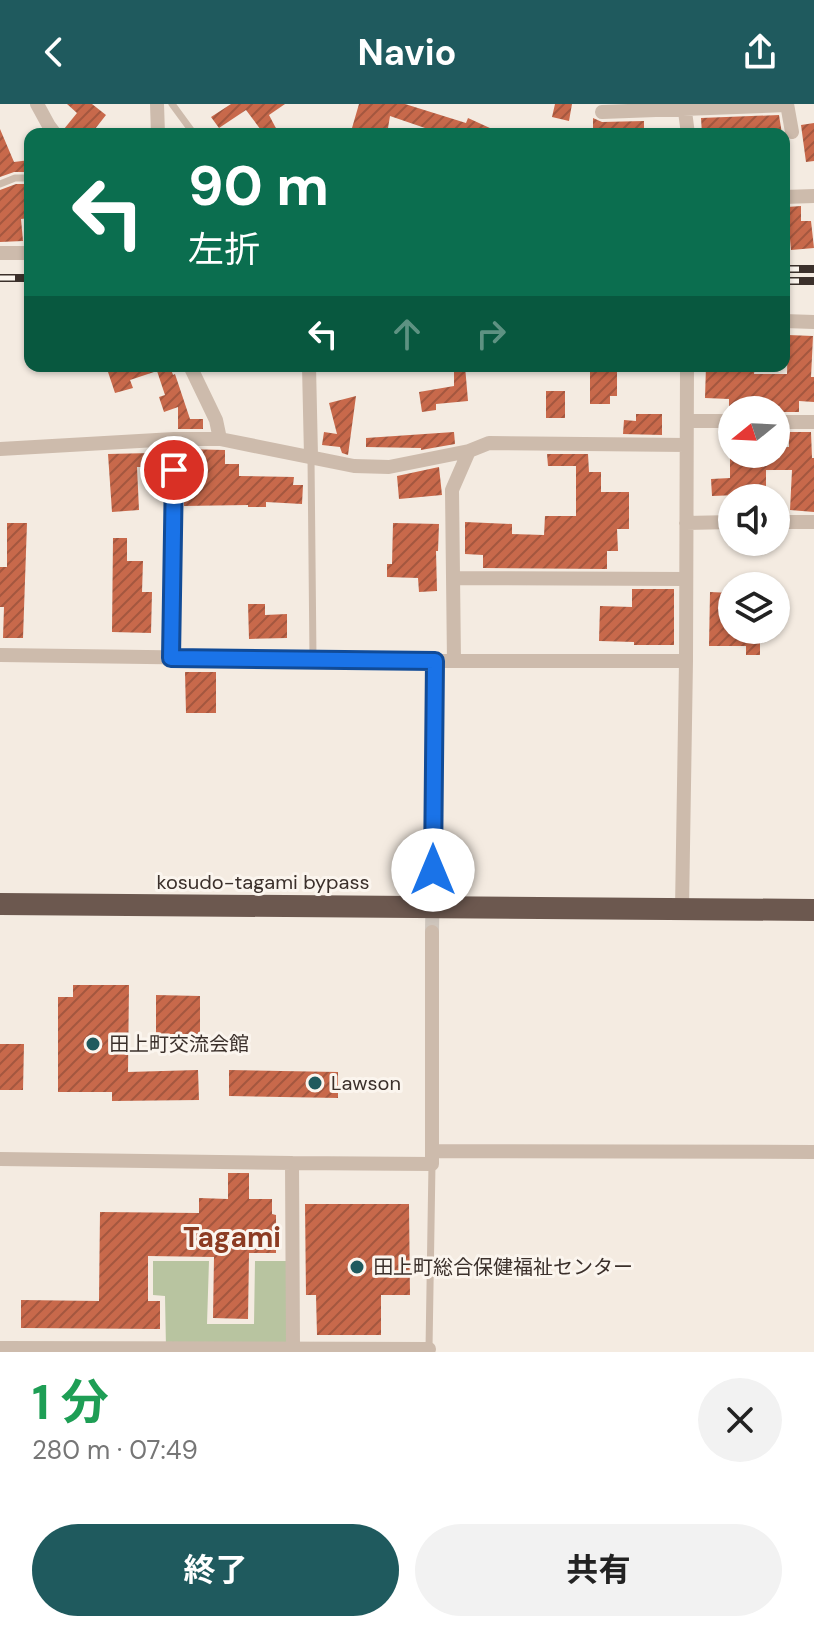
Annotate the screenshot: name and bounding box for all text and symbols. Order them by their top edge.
text: Navio [358,29,456,76]
icon: back [32,30,76,74]
icon: share [738,30,782,74]
text: 90 m [188,149,329,222]
icon: left [56,160,160,264]
text: 左折 [188,226,260,273]
icon: left [301,312,345,356]
icon: ahead [385,312,429,356]
icon: right [469,312,513,356]
north arrow [718,396,790,468]
map controls [718,396,790,644]
pin [140,436,208,504]
icon: arrive [152,448,196,492]
button: sound [718,484,790,556]
button: layers [718,572,790,644]
position arrow [391,828,475,912]
street label: kosudo-tagami bypass [157,869,369,895]
place label: 田上町交流会館 [109,1031,249,1057]
marker: 田上町交流会館 [84,1035,102,1053]
place label: Lawson [331,1070,401,1096]
marker: Lawson [306,1074,324,1092]
district label: Tagami [183,1219,281,1256]
place label: 田上町総合保健福祉センター [373,1254,633,1280]
marker: 田上町総合保健福祉センター [348,1258,366,1276]
text: 1 分 [32,1371,109,1434]
button: close [698,1378,782,1462]
text: 280 m · 07:49 [32,1433,198,1467]
button: 終了 [32,1524,399,1616]
button: 共有 [415,1524,782,1616]

